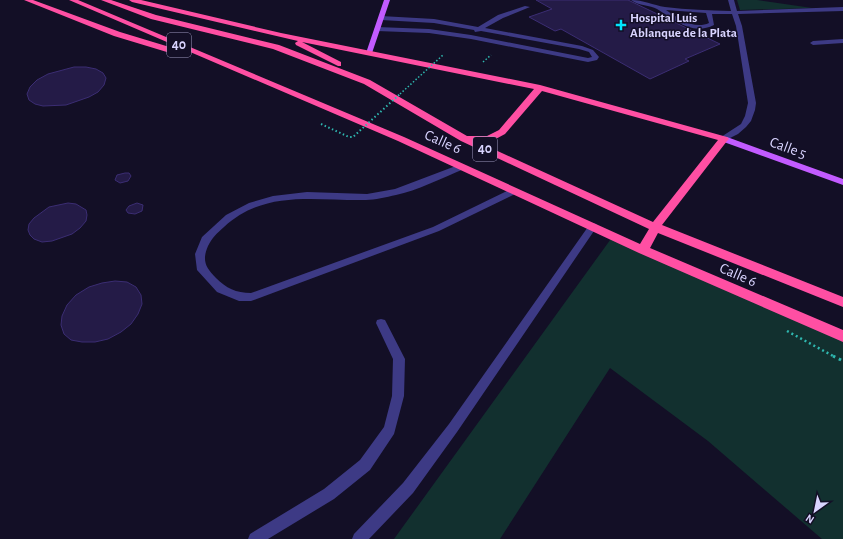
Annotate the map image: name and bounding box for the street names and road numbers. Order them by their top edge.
road number: 40 [167,33,191,57]
street label: Calle 6 [422,127,464,157]
street label: Calle 5 [768,134,808,162]
road number: 40 [473,137,497,161]
street label: Calle 6 [717,261,759,289]

